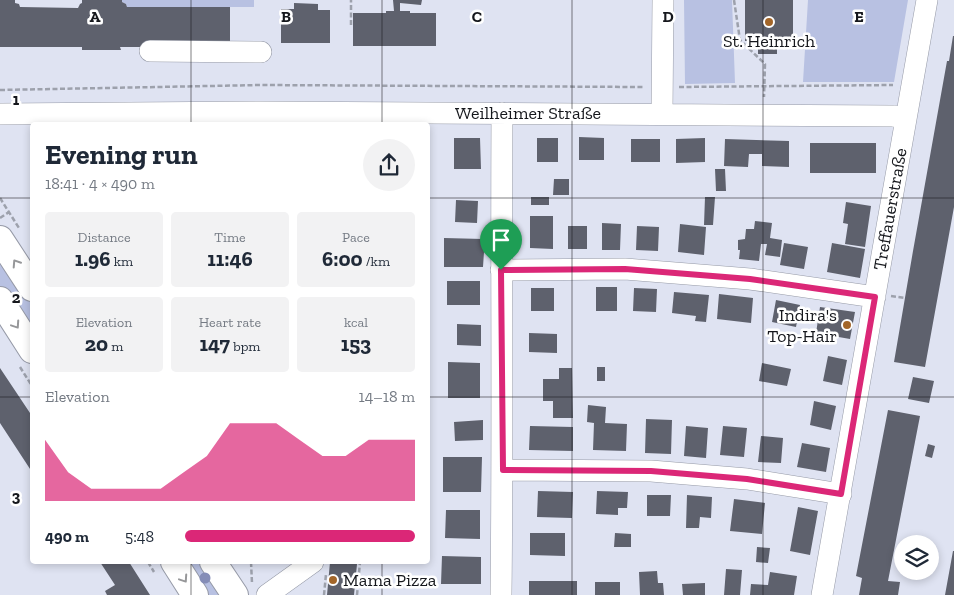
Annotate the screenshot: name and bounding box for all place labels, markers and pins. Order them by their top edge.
marker: St. Heinrich [763,16,775,28]
place label: St. Heinrich [723,30,815,52]
pin [480,219,522,270]
place label: Indira's Top-Hair [767,304,837,347]
marker: Indira's Top-Hair [841,319,853,331]
place label: Mama Pizza [343,569,437,591]
marker: Mama Pizza [327,574,339,586]

